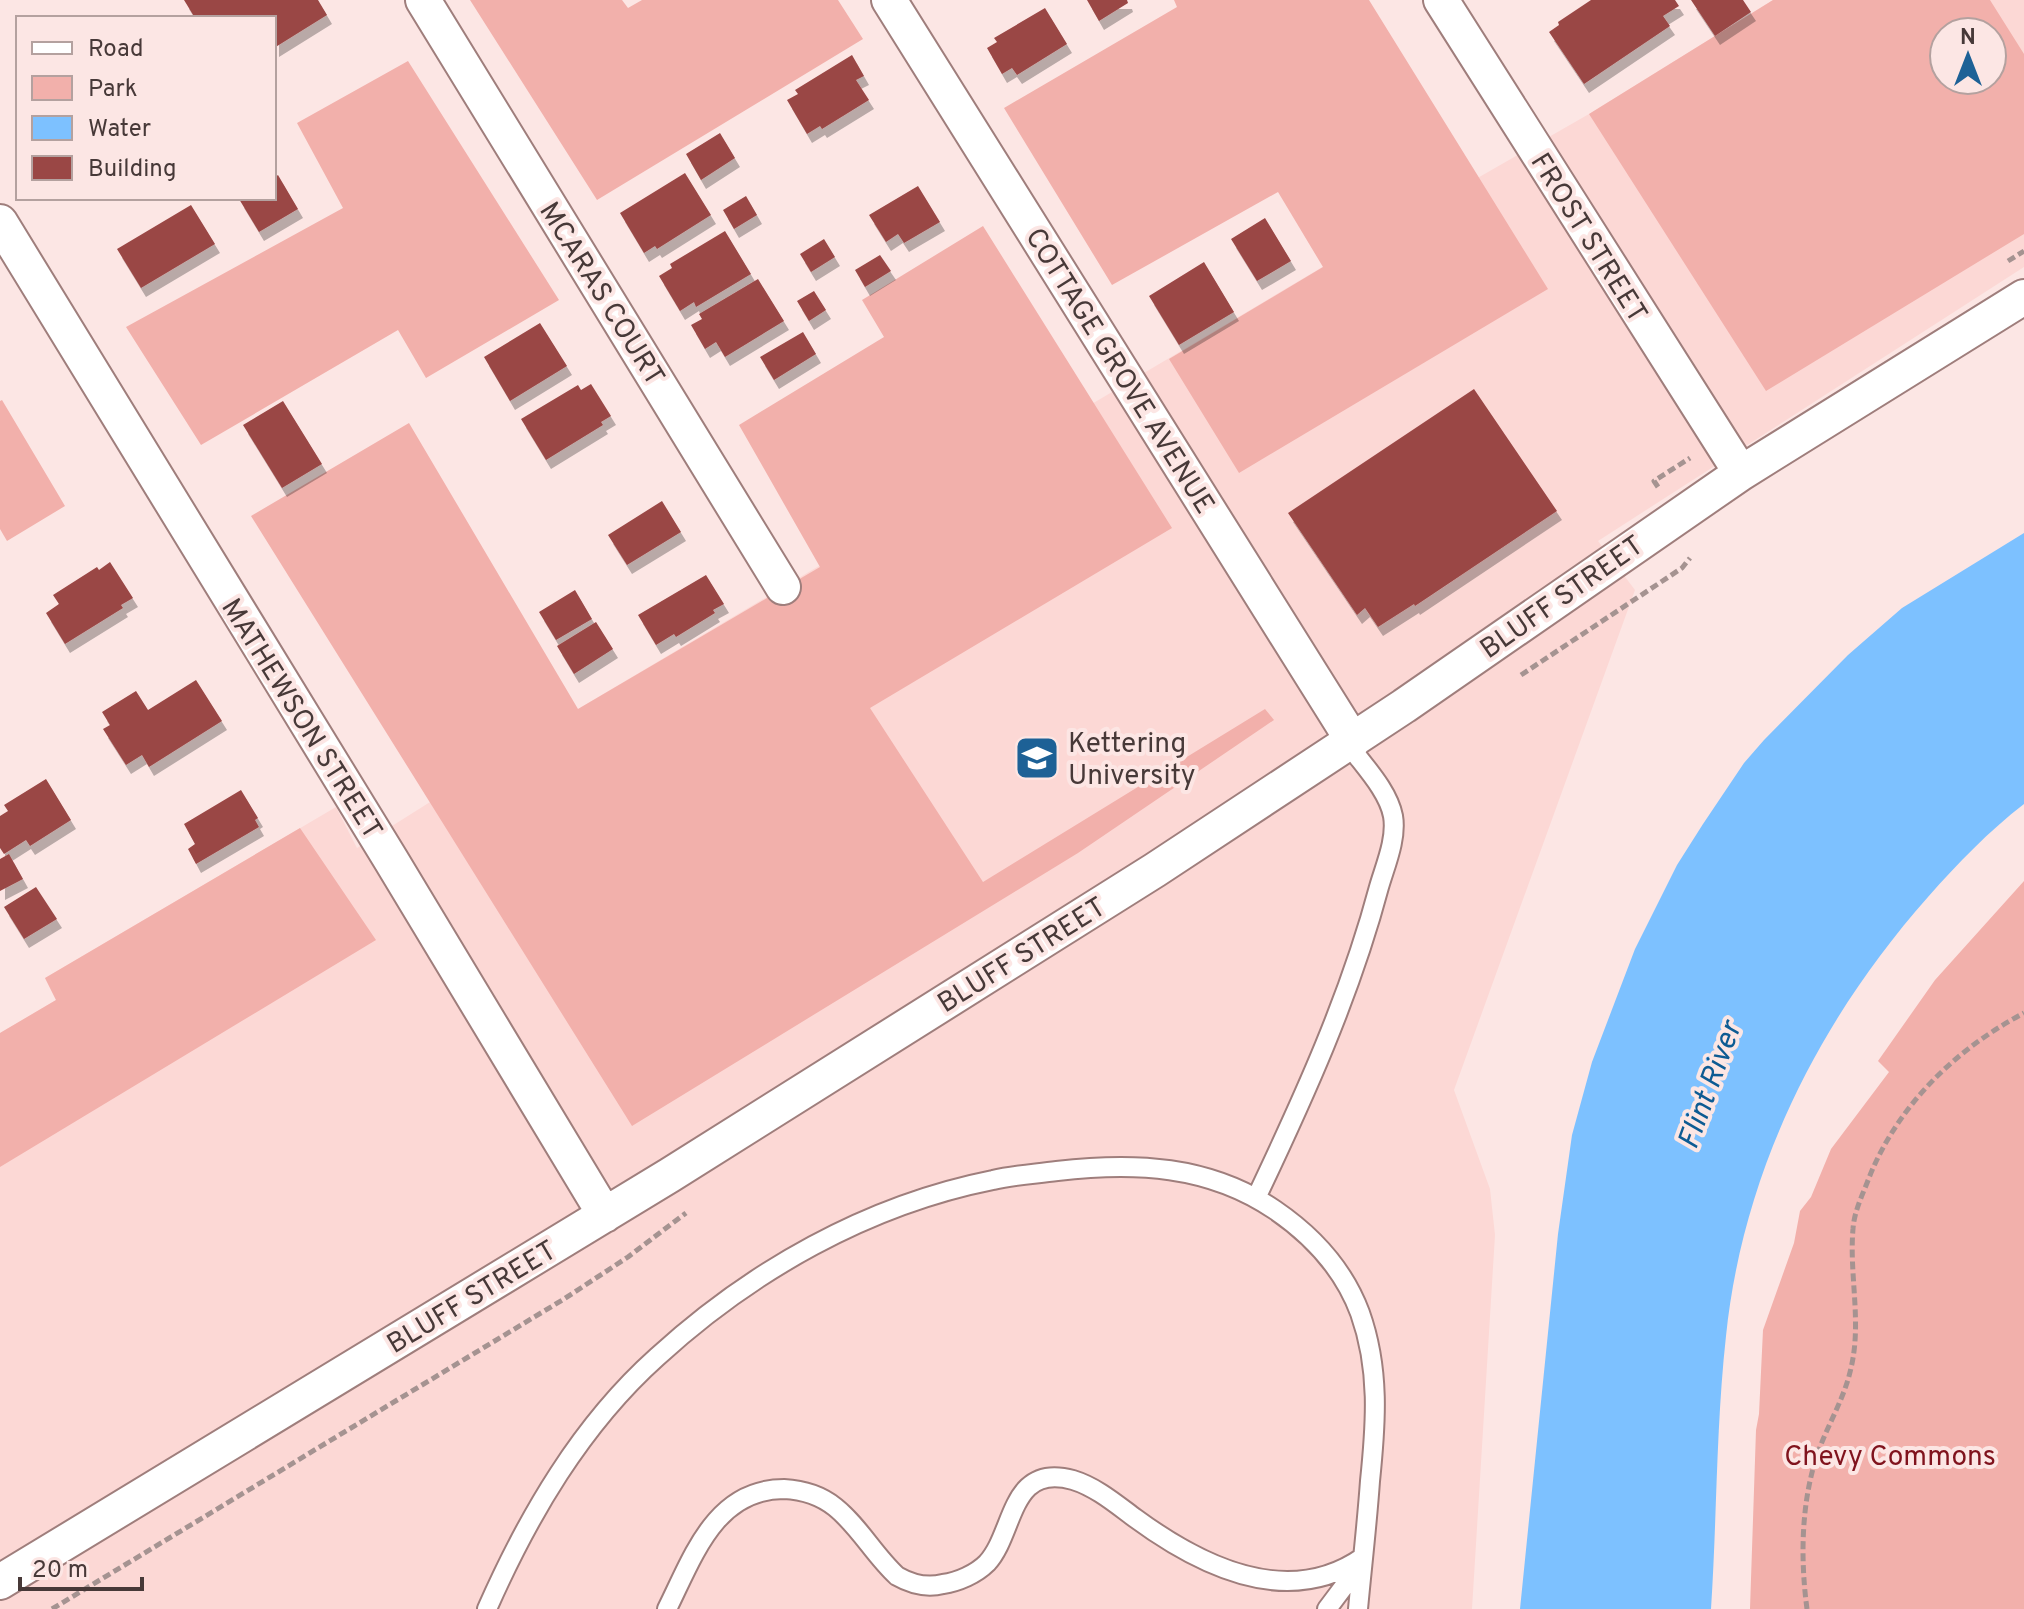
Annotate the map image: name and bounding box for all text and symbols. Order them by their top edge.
legend [16,16,276,200]
north arrow [1928,16,2008,96]
text: N [1960,25,1976,52]
text: Road [88,35,144,65]
text: Park [88,75,138,105]
text: Water [88,115,151,145]
street label: FROST STREET [1521,147,1654,330]
text: Building [88,155,177,185]
street label: MCARAS COURT [530,196,671,393]
street label: COTTAGE GROVE AVENUE [1016,222,1221,521]
street label: BLUFF STREET [1474,529,1652,668]
street label: MATHEWSON STREET [212,593,389,847]
place label: Kettering University [1068,727,1195,795]
school or university icon: Kettering University [1013,734,1061,782]
street label: BLUFF STREET [932,890,1113,1023]
water label: Flint River [1671,1015,1752,1155]
street label: BLUFF STREET [381,1234,564,1363]
park label: Chevy Commons [1784,1440,1996,1476]
scale bar [20,1541,142,1591]
text: 20 m [32,1556,88,1586]

